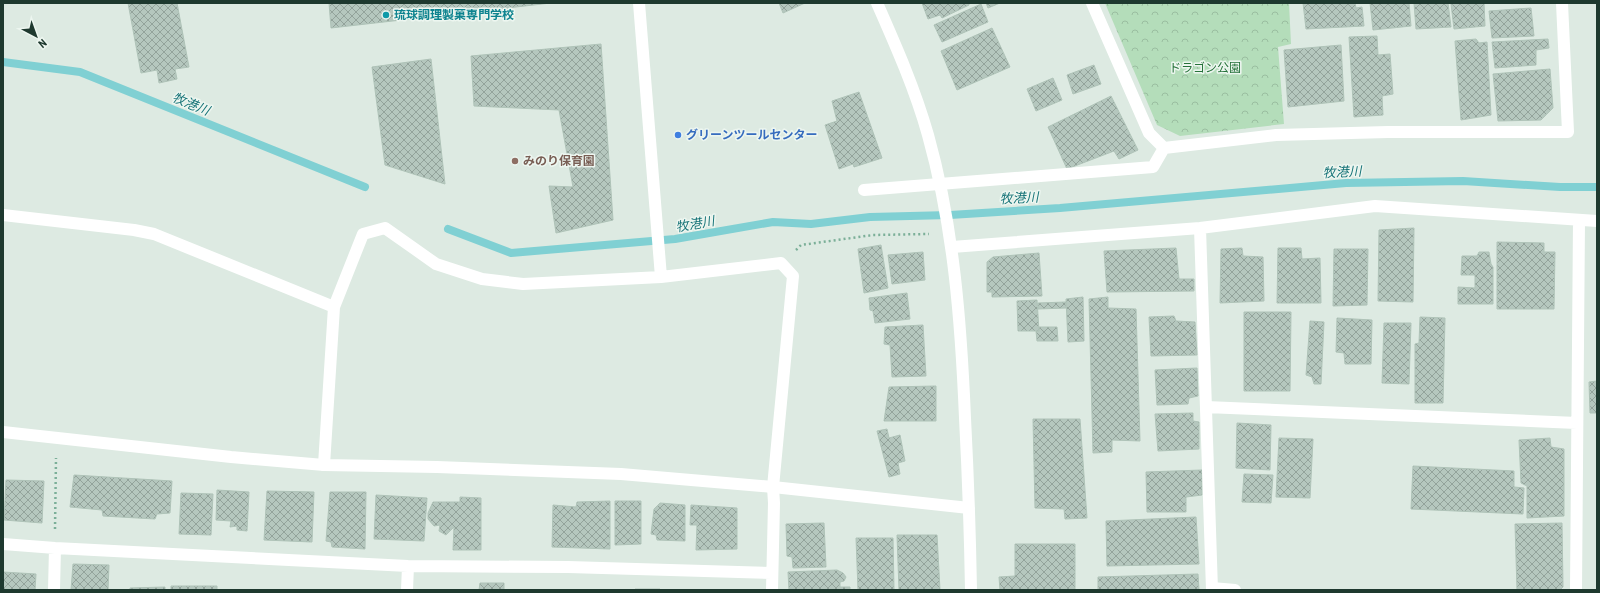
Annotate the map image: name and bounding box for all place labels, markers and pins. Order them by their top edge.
place label: 琉球調理製菓専門学校 [394,8,514,22]
marker: 琉球調理製菓専門学校 [381,10,391,20]
place label: グリーンツールセンター [686,128,817,142]
marker: グリーンツールセンター [673,130,683,140]
place label: みのり保育園 [523,154,595,168]
marker: みのり保育園 [510,156,520,166]

